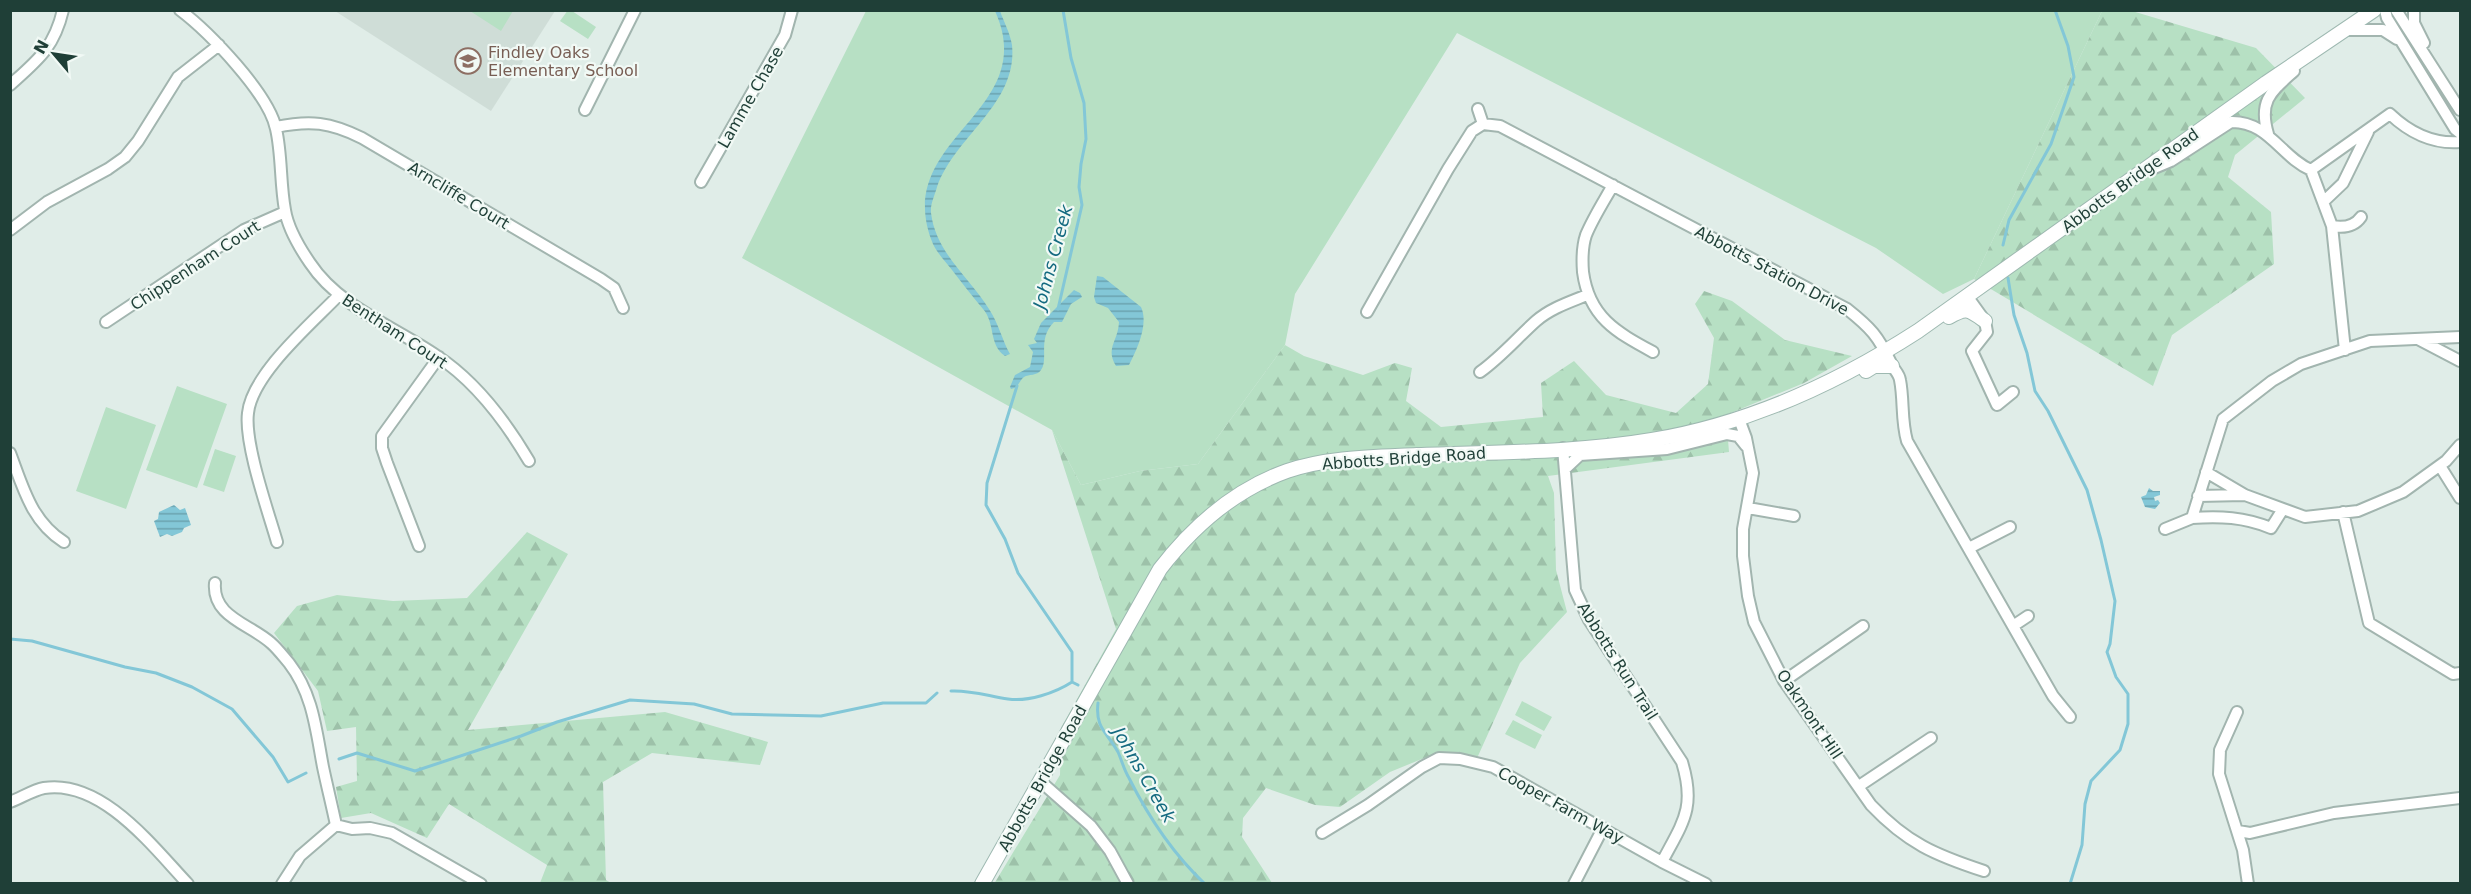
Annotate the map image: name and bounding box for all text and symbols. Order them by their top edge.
north arrow [24,24,84,84]
text: N [30,37,53,57]
place label: Findley Oaks Elementary School [488,43,638,80]
street label: Lamme Chase [714,43,787,151]
school or university icon: Findley Oaks Elementary School [453,46,483,76]
street label: Abbotts Bridge Road [2058,124,2202,236]
street label: Arncliffe Court [405,158,513,233]
water label: Johns Creek [1028,201,1077,314]
street label: Chippenham Court [127,216,264,314]
street label: Abbotts Station Drive [1692,222,1852,319]
street label: Bentham Court [338,290,451,373]
street label: Abbotts Bridge Road [1321,443,1487,474]
street label: Abbotts Run Trail [1574,599,1662,724]
street label: Oakmont Hill [1773,666,1847,763]
street label: Abbotts Bridge Road [994,702,1091,855]
water label: Johns Creek [1107,721,1181,828]
street label: Cooper Farm Way [1494,763,1627,848]

